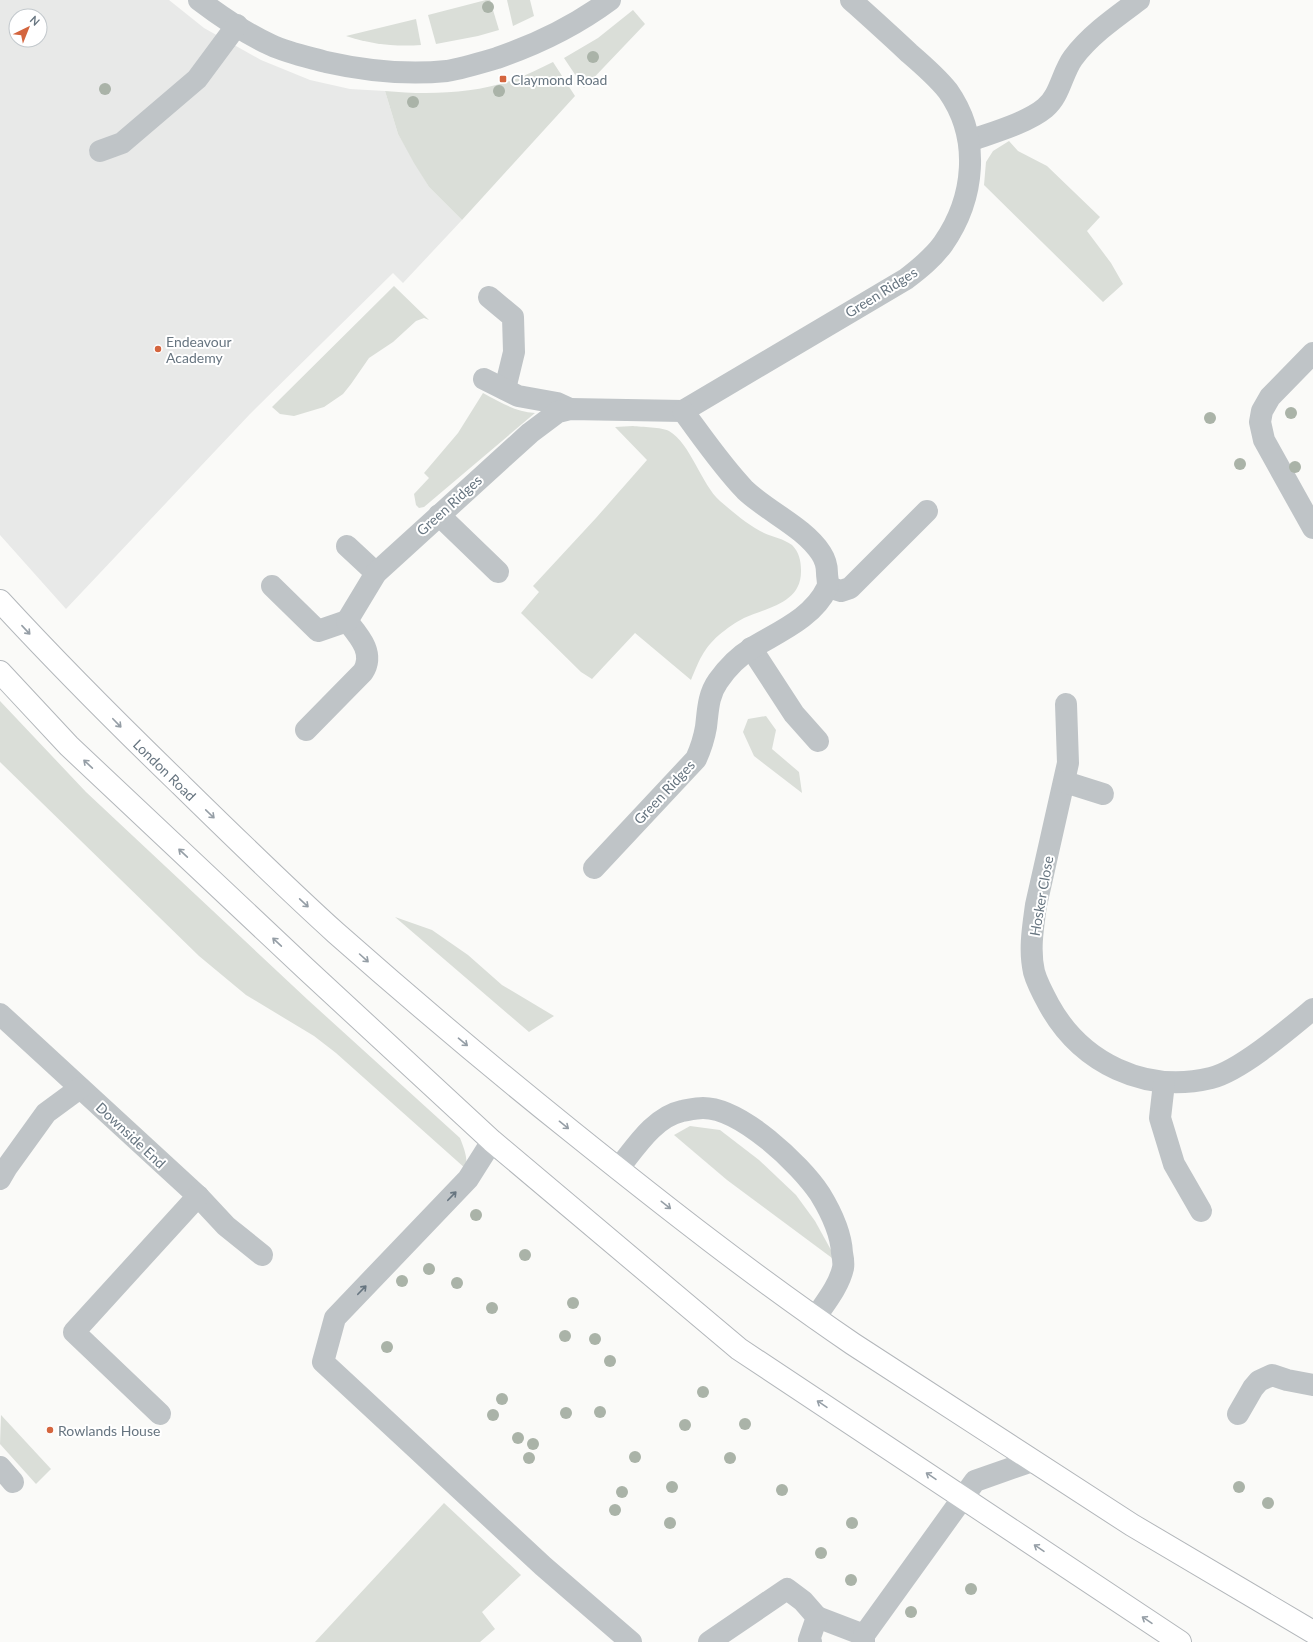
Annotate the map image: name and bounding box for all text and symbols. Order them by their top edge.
north arrow [8,8,48,48]
text: N [28,13,43,28]
place label: Claymond Road [511,71,607,88]
marker: Claymond Road [498,74,508,84]
street label: Green Ridges [842,263,920,321]
place label: Endeavour Academy [166,333,232,366]
marker: Endeavour Academy [153,344,163,354]
street label: Green Ridges [413,471,485,539]
one-way arrow [22,625,31,635]
one-way arrow [112,718,122,728]
street label: London Road [130,735,200,804]
street label: Green Ridges [630,756,698,828]
one-way arrow [83,759,93,769]
one-way arrow [205,809,215,819]
one-way arrow [178,848,188,858]
street label: Hosker Close [1026,855,1056,937]
one-way arrow [299,899,310,908]
one-way arrow [272,938,282,947]
one-way arrow [359,953,370,962]
one-way arrow [458,1038,468,1047]
street label: Downside End [93,1098,169,1172]
one-way arrow [558,1121,569,1129]
one-way arrow [447,1191,457,1201]
one-way arrow [660,1201,671,1210]
one-way arrow [357,1285,367,1295]
one-way arrow [817,1400,828,1408]
place label: Rowlands House [58,1422,160,1439]
marker: Rowlands House [45,1425,55,1435]
one-way arrow [926,1472,937,1480]
one-way arrow [1034,1544,1045,1552]
one-way arrow [1142,1616,1153,1624]

